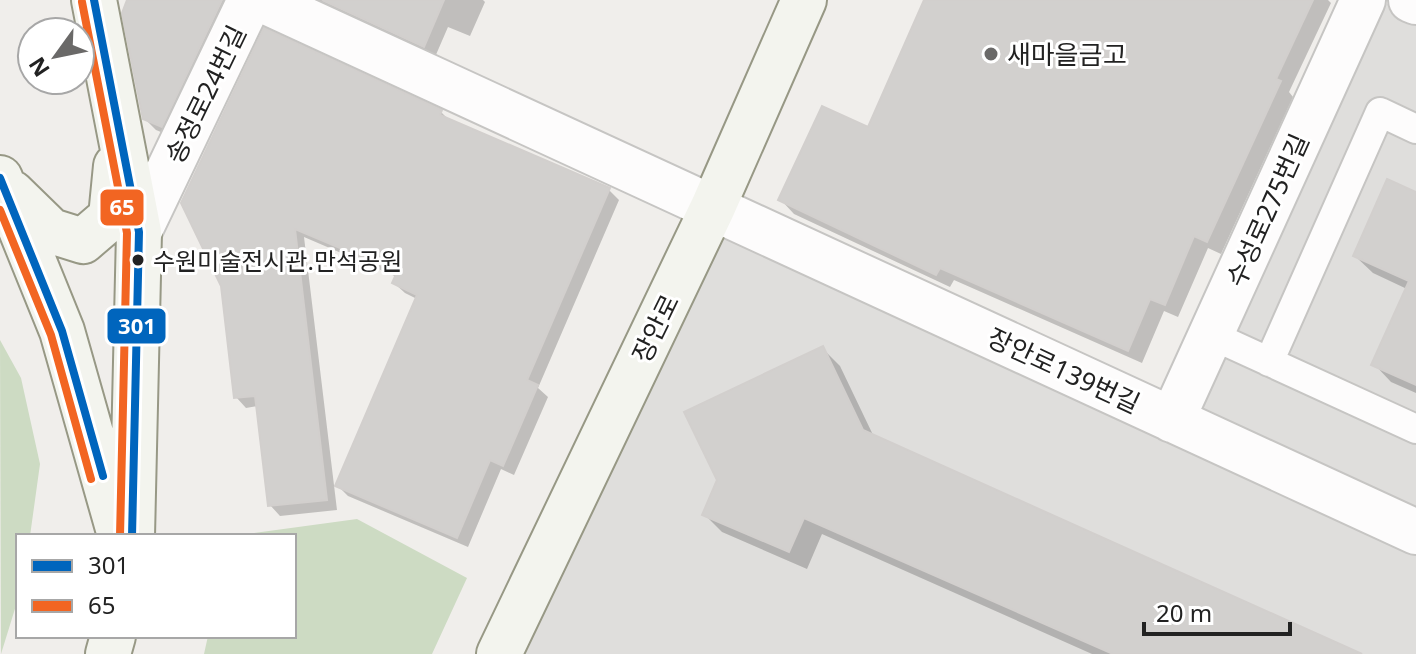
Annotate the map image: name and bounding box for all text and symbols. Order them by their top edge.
north arrow [16,16,96,96]
street label: 송정로24번길 [156,19,254,169]
place label: 새마을금고 [1007,36,1127,72]
marker: 새마을금고 [982,45,1000,63]
text: N [21,52,56,83]
street label: 수성로275번길 [1217,128,1317,292]
line badge: 65 [99,188,145,227]
text: 65 [109,191,135,221]
place label: 수원미술전시관.만석공원 [153,244,402,277]
marker: 수원미술전시관.만석공원 [130,252,146,268]
street label: 장안로 [623,288,687,368]
line badge: 301 [106,307,167,345]
text: 301 [118,310,156,340]
street label: 장안로139번길 [982,319,1146,421]
legend [16,534,296,638]
text: 301 [88,548,129,581]
scale bar [1144,586,1290,636]
text: 65 [88,588,115,621]
text: 20 m [1156,596,1212,629]

